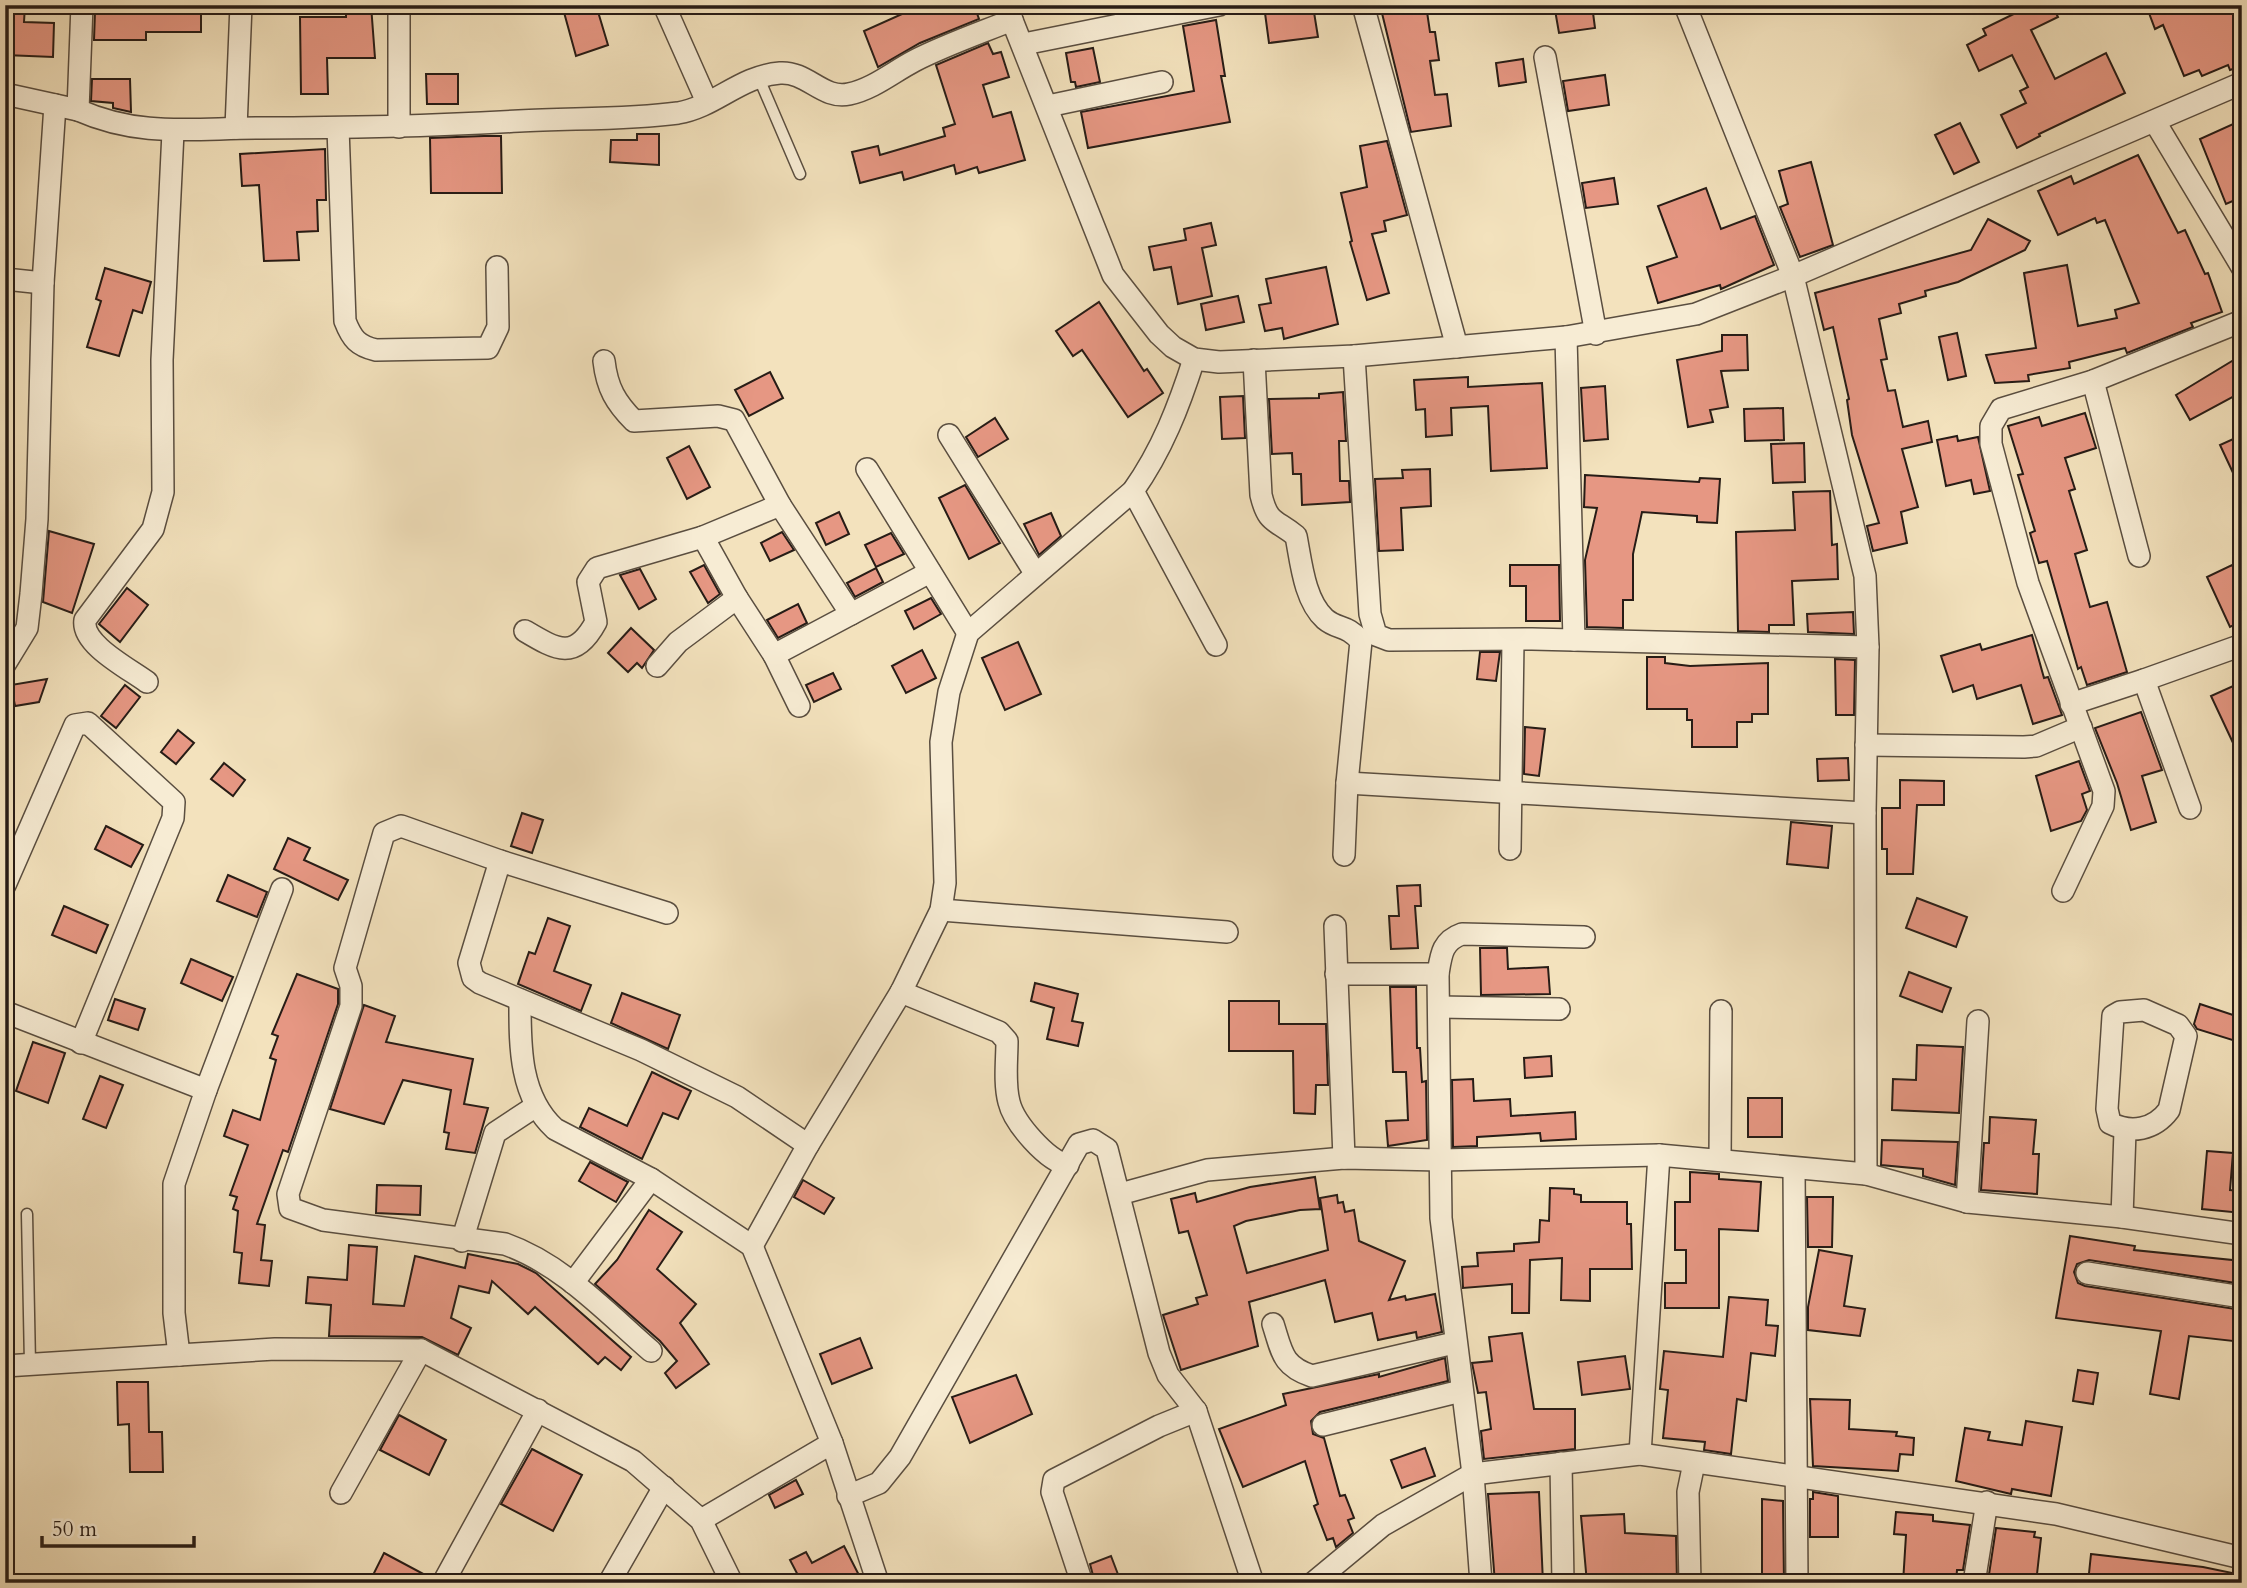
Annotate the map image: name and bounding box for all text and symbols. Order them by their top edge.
scale bar [42,1504,194,1548]
text: 50 m [52,1515,97,1544]

